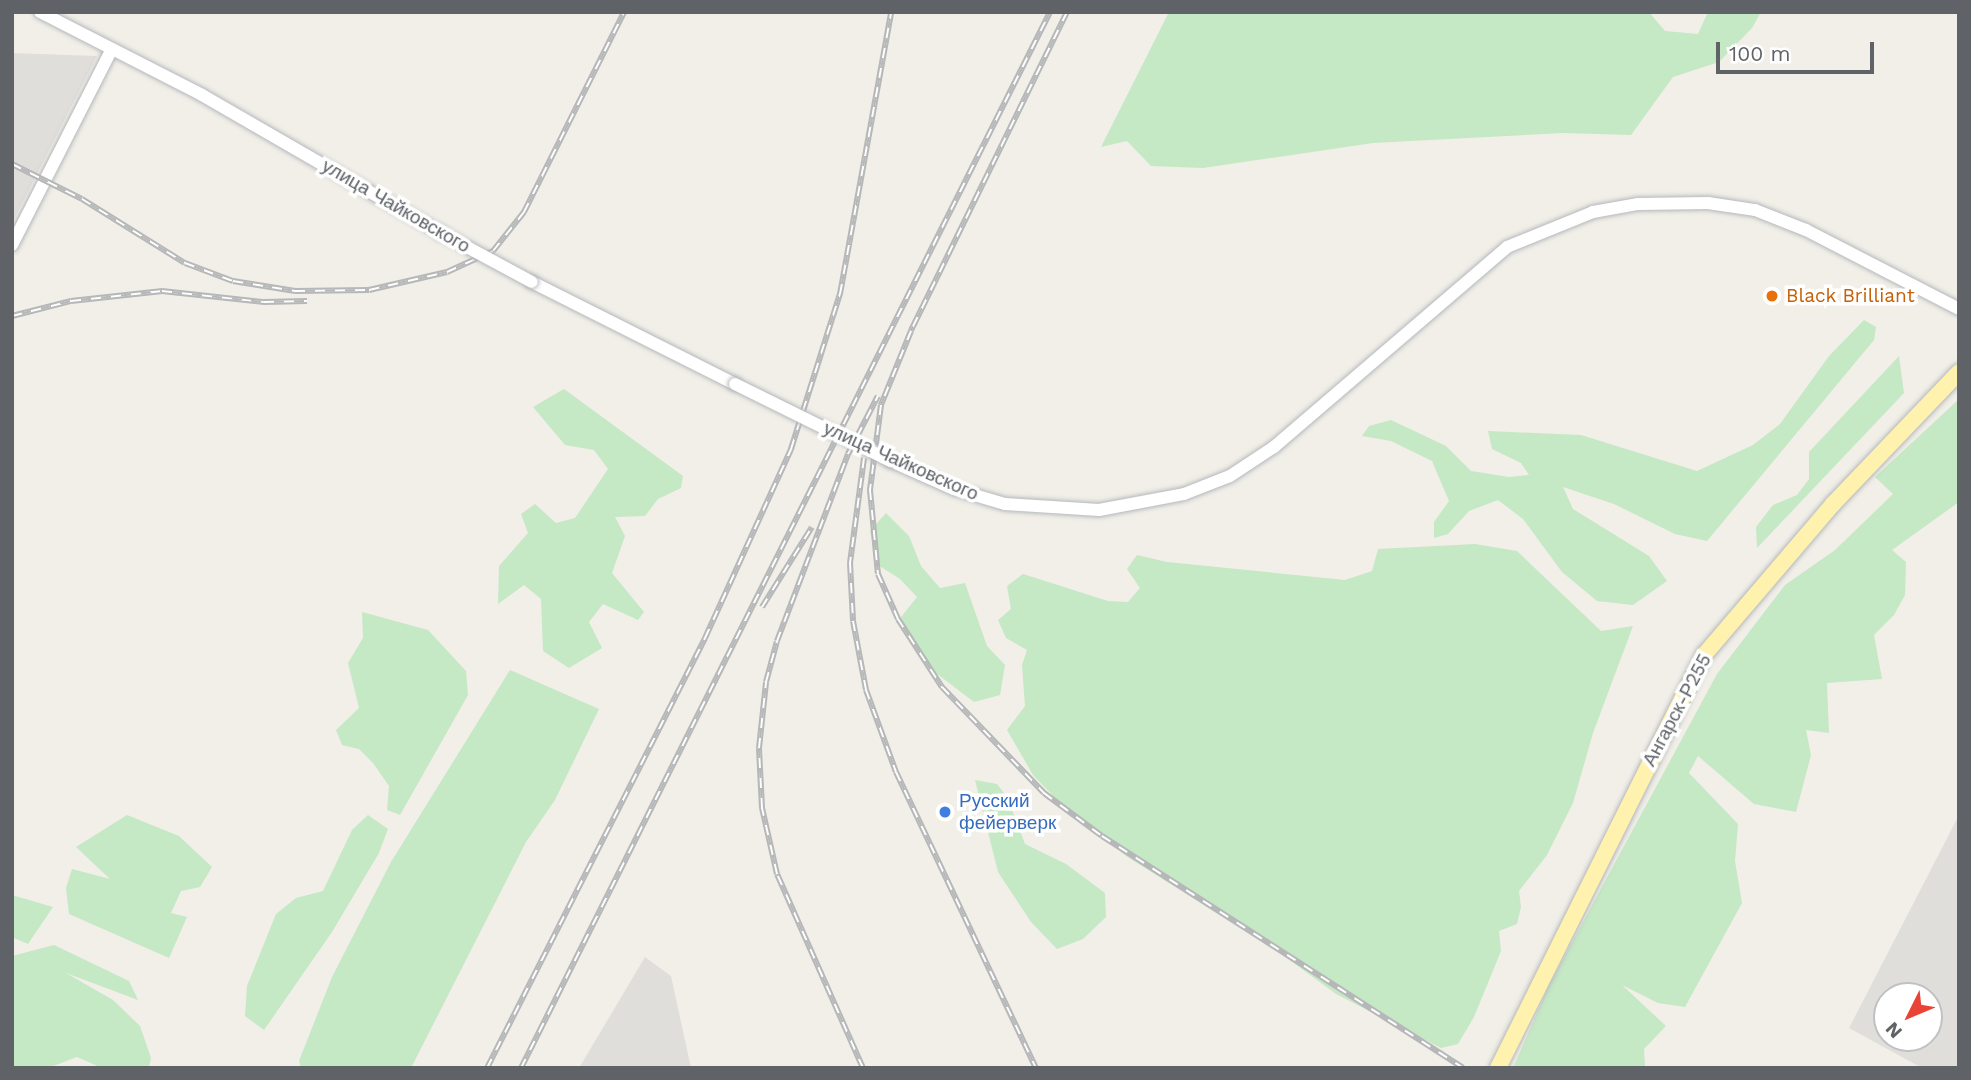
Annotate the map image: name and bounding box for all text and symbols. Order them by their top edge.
scale bar [1719,28,1876,72]
text: 100 m [1729,41,1791,66]
street label: улица Чайковского [318,154,474,258]
place label: Black Brilliant [1786,285,1915,307]
marker: Black Brilliant [1764,288,1780,304]
street label: улица Чайковского [820,417,982,505]
street label: Ангарск-Р255 [1638,650,1716,770]
place label: Русский фейерверк [959,790,1056,834]
marker: Русский фейерверк [937,804,953,820]
north arrow [1873,982,1943,1052]
text: N [1881,1017,1907,1043]

